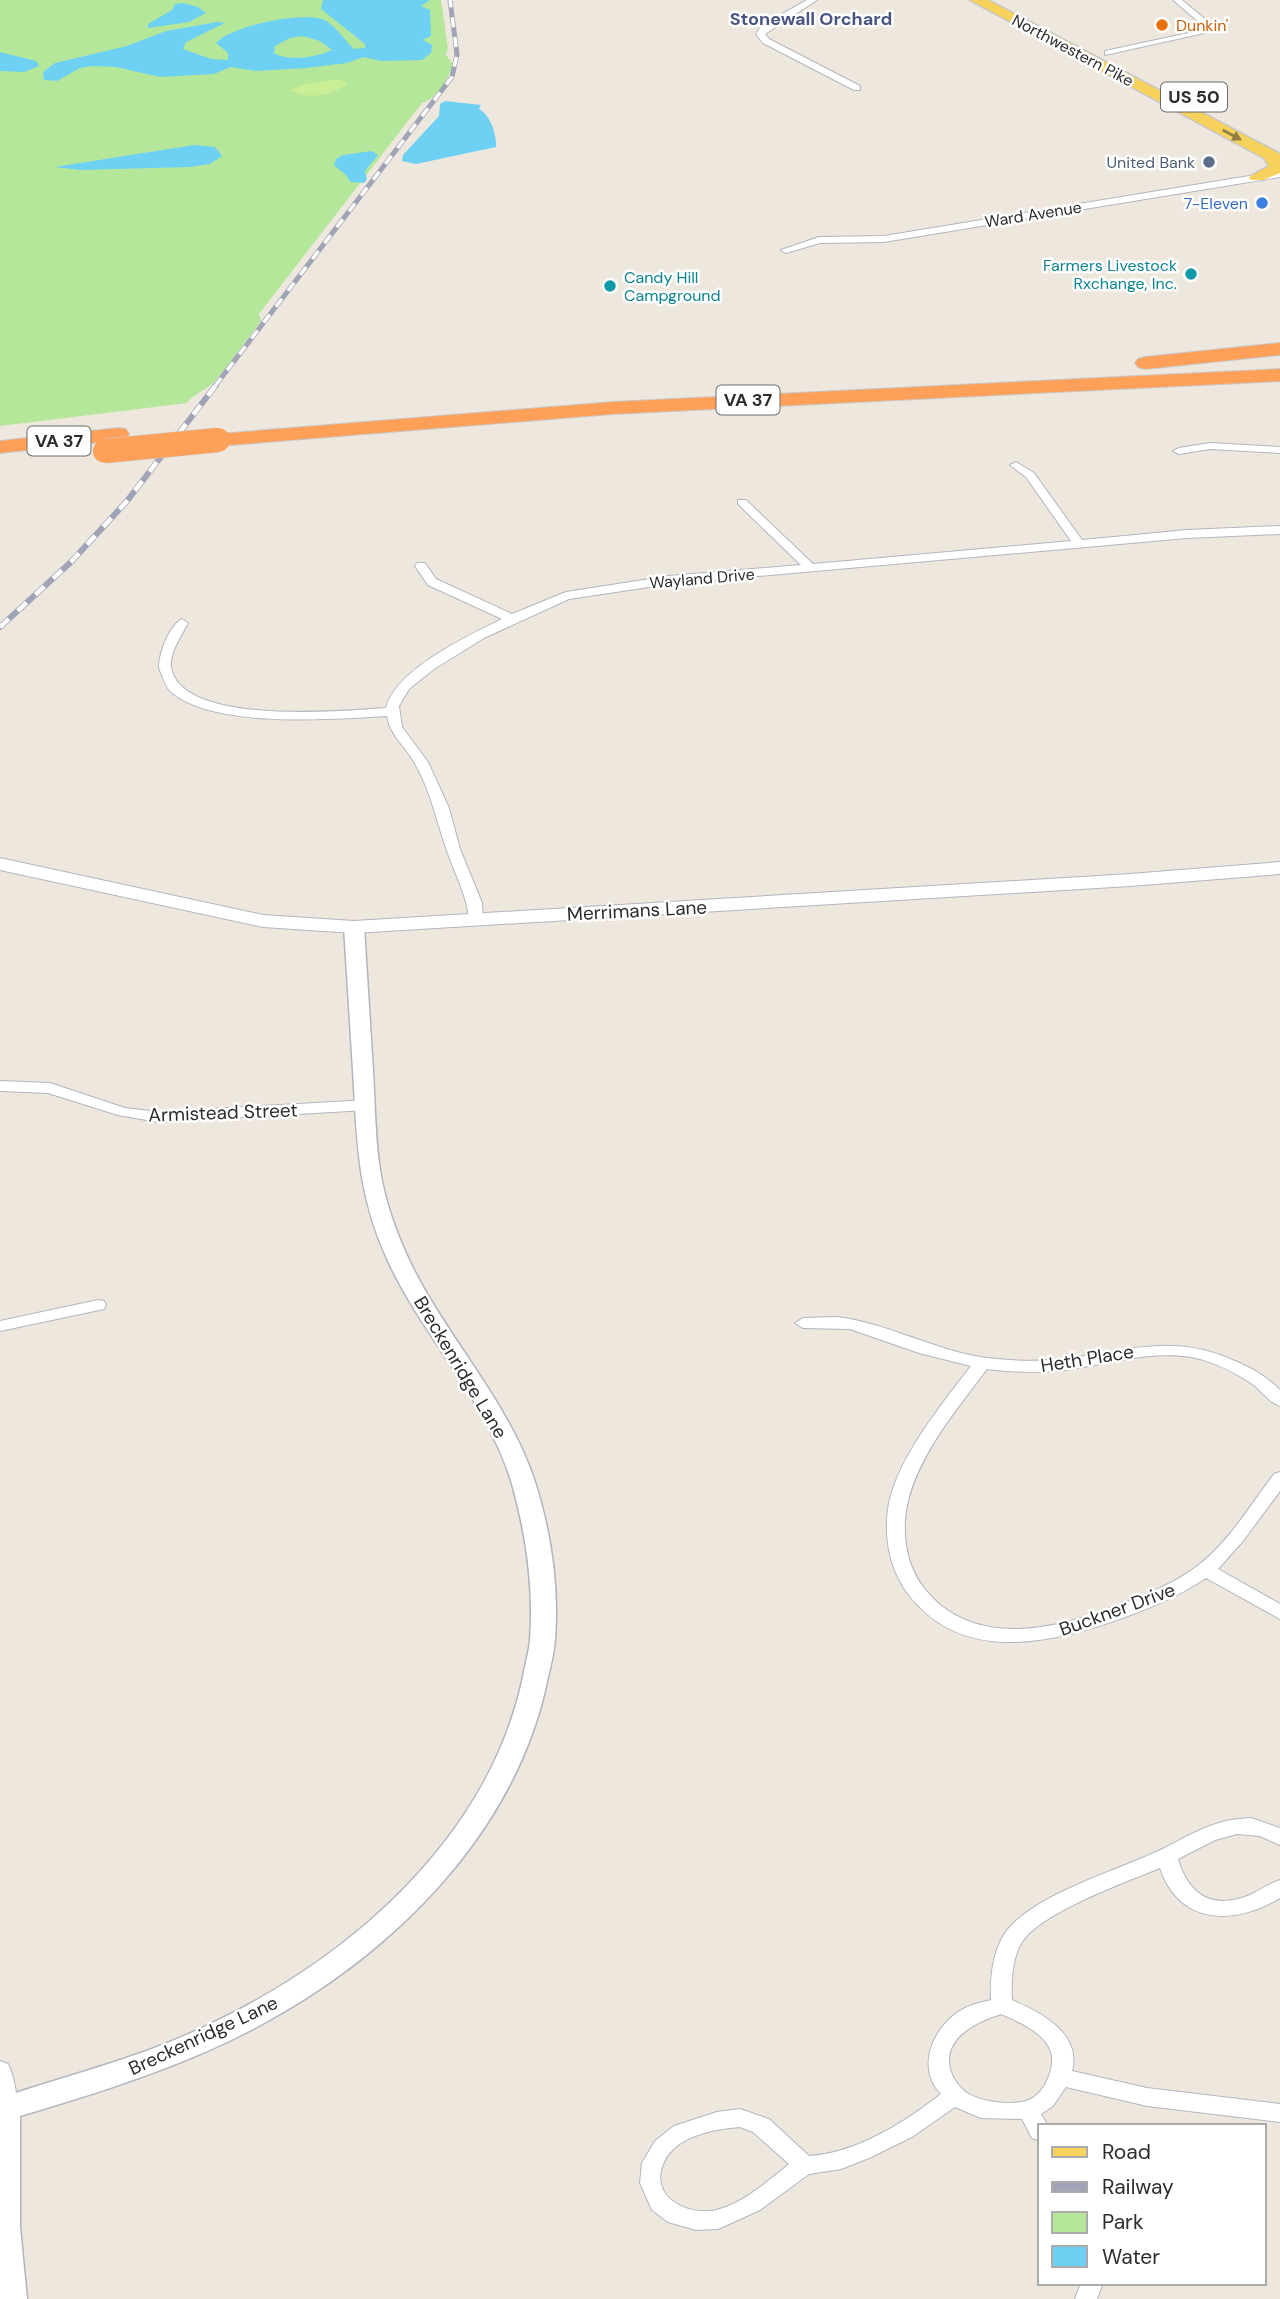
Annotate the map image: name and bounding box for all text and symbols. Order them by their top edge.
district label: Stonewall Orchard [730,7,892,31]
street label: Northwestern Pike [1008,10,1137,91]
place label: Dunkin' [1176,15,1228,36]
marker: Dunkin' [1154,17,1170,33]
road number: US 50 [1161,82,1227,112]
one-way arrow [1222,129,1242,141]
place label: United Bank [1106,152,1195,173]
marker: United Bank [1201,154,1217,170]
place label: 7-Eleven [1184,193,1248,214]
marker: 7-Eleven [1254,195,1270,211]
street label: Ward Avenue [983,196,1083,233]
place label: Farmers Livestock Rxchange, Inc. [1043,255,1177,294]
marker: Farmers Livestock Rxchange, Inc. [1183,266,1199,282]
place label: Candy Hill Campground [624,267,721,306]
marker: Candy Hill Campground [602,278,618,294]
road number: VA 37 [716,386,780,414]
road number: VA 37 [28,426,90,456]
street label: Wayland Drive [648,563,756,594]
street label: Merrimans Lane [566,894,708,927]
street label: Armistead Street [148,1097,298,1128]
street label: Breckenridge Lane [408,1291,513,1443]
street label: Heth Place [1039,1339,1136,1378]
street label: Buckner Drive [1056,1577,1179,1642]
street label: Breckenridge Lane [125,1990,282,2081]
legend [1038,2124,1266,2285]
text: Road [1102,2138,1151,2166]
text: Railway [1102,2173,1174,2201]
text: Park [1102,2208,1144,2236]
text: Water [1102,2243,1160,2271]

